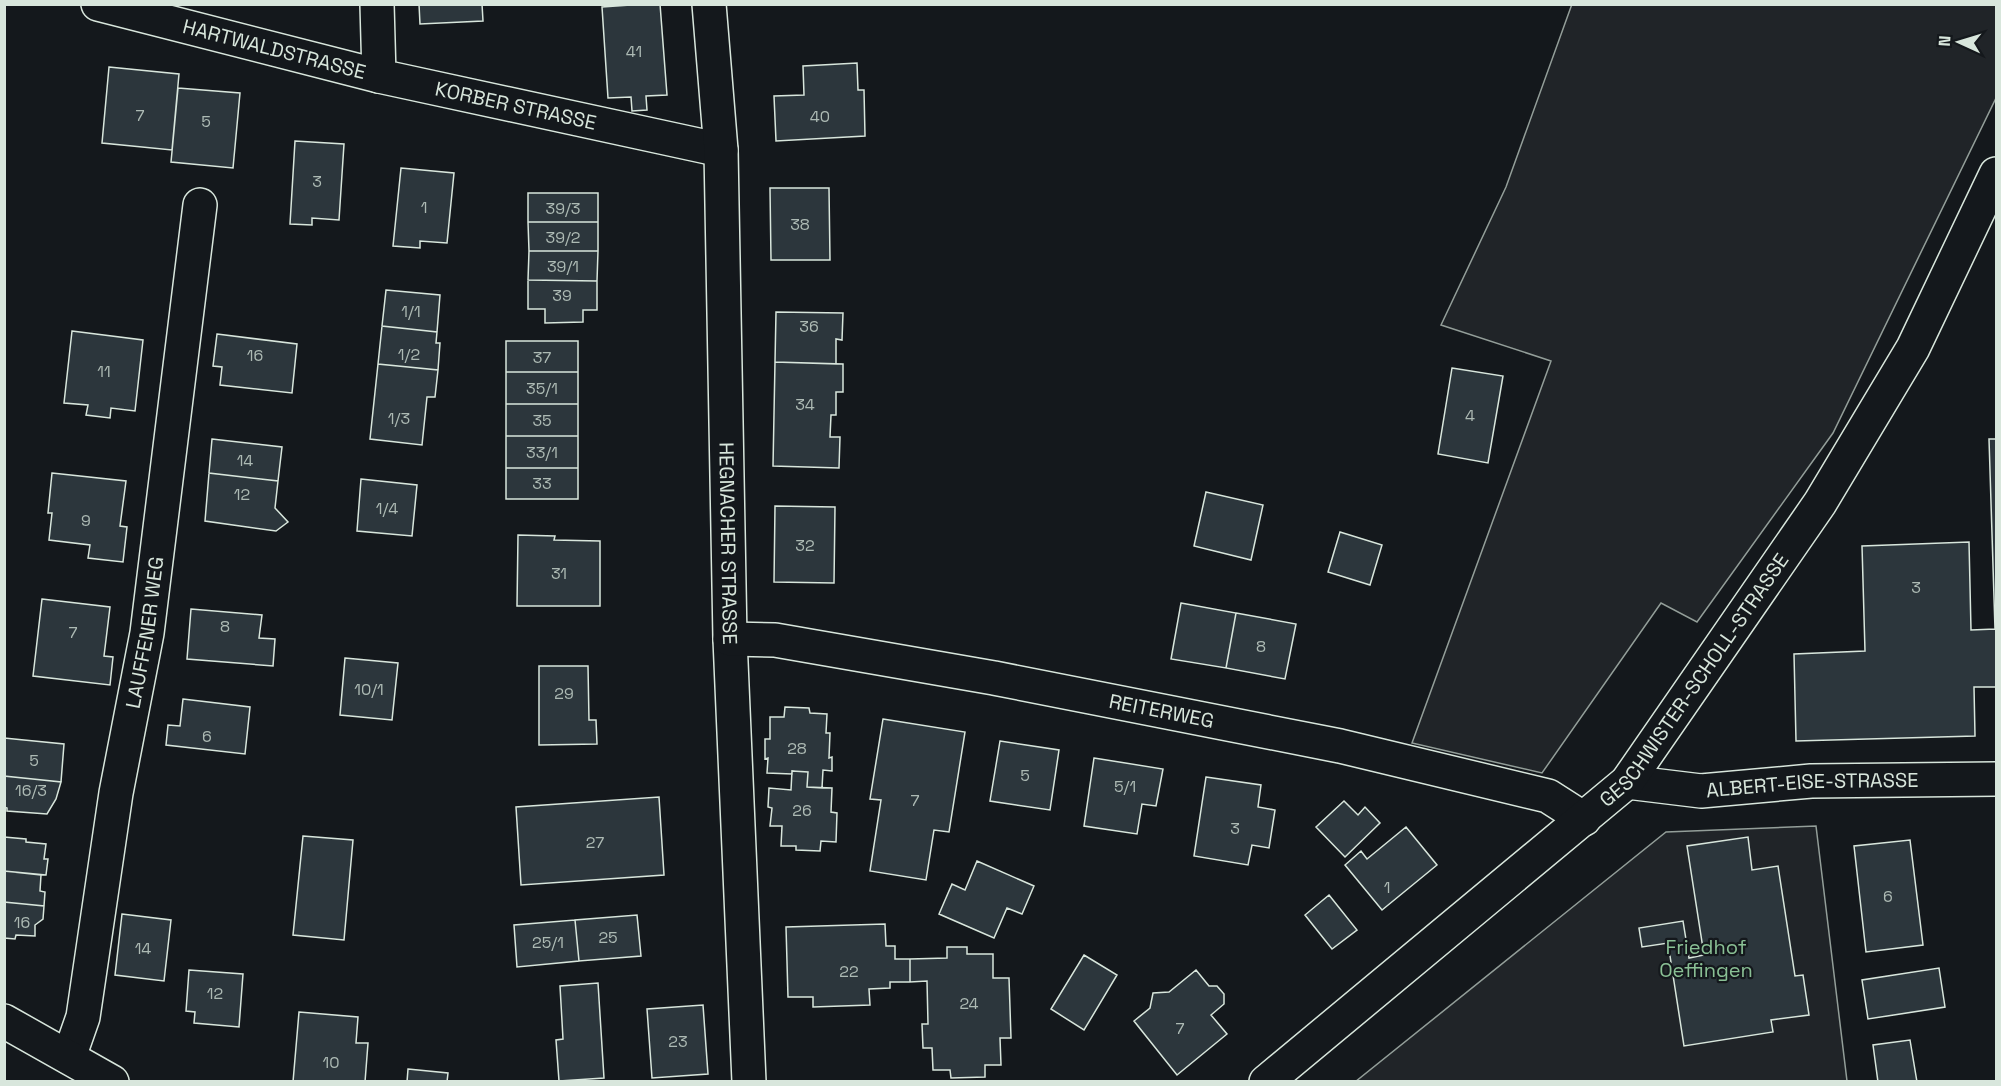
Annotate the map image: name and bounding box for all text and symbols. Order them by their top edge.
north arrow [1929,12,1989,72]
street label: HARTWALDSTRASSE [180,13,369,85]
text: N [1934,35,1955,47]
house number: 41 [626,41,642,62]
street label: KORBER STRASSE [433,76,599,136]
house number: 7 [135,105,145,126]
house number: 40 [810,106,830,127]
house number: 5 [201,111,211,132]
house number: 3 [312,171,322,192]
house number: 1 [421,197,427,218]
house number: 39/3 [545,198,581,219]
house number: 38 [790,214,810,235]
house number: 39/2 [545,227,581,248]
house number: 39/1 [547,256,579,277]
house number: 39 [552,285,572,306]
house number: 1/1 [401,301,421,322]
house number: 36 [799,316,819,337]
house number: 1/2 [398,344,420,365]
house number: 16 [247,345,263,366]
house number: 37 [533,347,551,368]
house number: 11 [97,361,111,382]
house number: 35/1 [526,378,558,399]
house number: 34 [795,394,815,415]
house number: 4 [1465,405,1475,426]
house number: 1/3 [388,408,410,429]
house number: 35 [532,410,552,431]
house number: 33/1 [526,442,558,463]
street label: HEGNACHER STRASSE [713,442,743,645]
house number: 14 [237,450,253,471]
house number: 33 [532,473,552,494]
house number: 12 [234,484,250,505]
house number: 1/4 [376,498,398,519]
house number: 9 [81,510,91,531]
house number: 32 [795,535,815,556]
street label: GESCHWISTER-SCHOLL-STRASSE [1594,548,1794,813]
street label: LAUFFENER WEG [120,555,169,711]
house number: 31 [551,563,567,584]
house number: 3 [1911,577,1921,598]
house number: 8 [220,616,230,637]
house number: 7 [68,622,78,643]
house number: 8 [1256,636,1266,657]
house number: 10/1 [354,679,384,700]
house number: 29 [554,683,574,704]
street label: REITERWEG [1107,688,1216,734]
house number: 6 [202,726,212,747]
house number: 28 [787,738,807,759]
house number: 5 [29,750,39,771]
house number: 5 [1020,765,1030,786]
street label: ALBERT-EISE-STRASSE [1705,767,1919,803]
house number: 5/1 [1114,776,1136,797]
house number: 16/3 [15,780,47,801]
house number: 7 [910,790,920,811]
house number: 26 [792,800,812,821]
house number: 3 [1230,818,1240,839]
house number: 27 [586,832,604,853]
house number: 1 [1384,877,1390,898]
house number: 6 [1883,886,1893,907]
house number: 16 [14,912,30,933]
house number: 25 [598,927,618,948]
house number: 25/1 [532,932,564,953]
park label: Friedhof Oeffingen [1659,934,1753,983]
house number: 14 [135,938,151,959]
house number: 22 [839,961,859,982]
house number: 12 [207,983,223,1004]
house number: 24 [959,993,979,1014]
house number: 7 [1175,1018,1185,1039]
house number: 23 [668,1031,688,1052]
house number: 10 [323,1052,339,1073]

